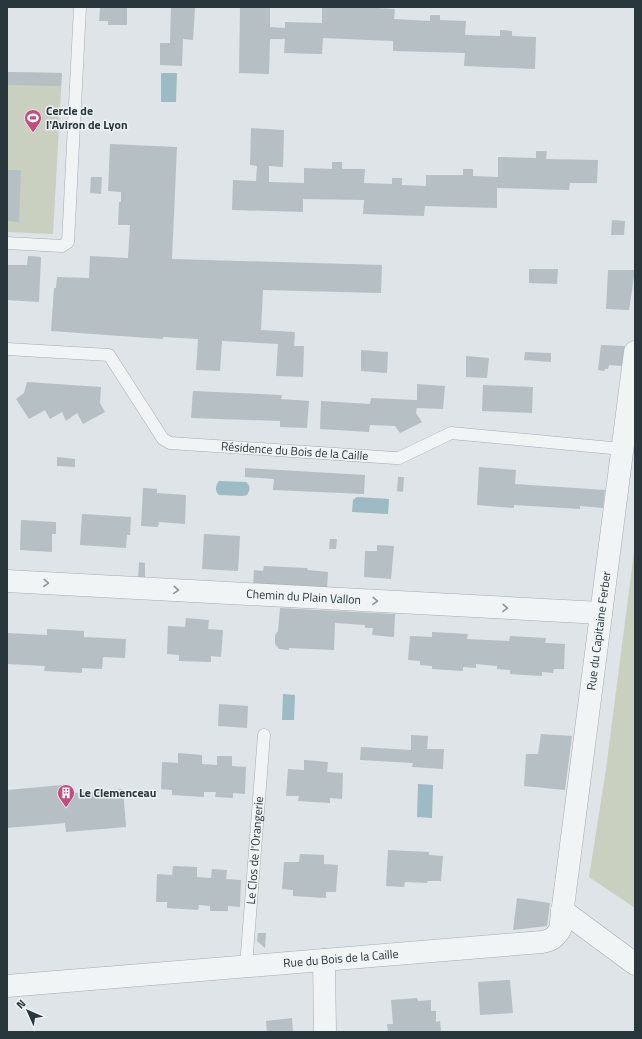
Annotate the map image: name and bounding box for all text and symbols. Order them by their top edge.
place label: Cercle de l'Aviron de Lyon [46,101,128,134]
sports icon: Cercle de l'Aviron de Lyon [23,108,43,133]
street label: Résidence du Bois de la Caille [220,436,369,465]
street label: Rue du Capitaine Ferber [581,570,615,691]
one-way arrow [43,579,49,588]
street label: Chemin du Plain Vallon [246,584,361,609]
one-way arrow [173,586,179,595]
one-way arrow [372,597,378,605]
one-way arrow [502,604,508,612]
building icon: Le Clemenceau [56,783,76,808]
place label: Le Clemenceau [79,783,156,802]
street label: Le Clos de l'Orangerie [241,796,268,905]
street label: Rue du Bois de la Caille [282,944,399,972]
north arrow [8,991,48,1031]
text: N [13,996,29,1012]

